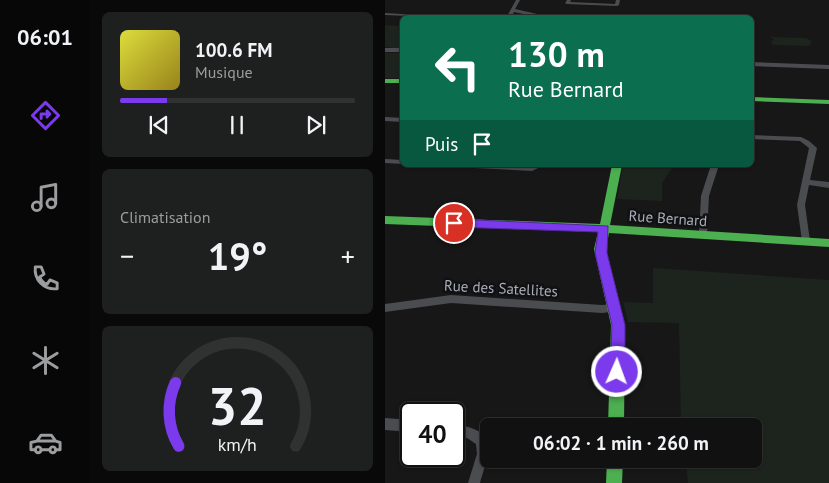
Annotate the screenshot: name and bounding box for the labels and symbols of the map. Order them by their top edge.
pin [433,202,475,244]
street label: Rue Bernard [628,206,708,230]
street label: Rue des Satellites [444,276,558,300]
position arrow [590,345,642,397]
speed limit sign: 40 [400,402,465,467]

